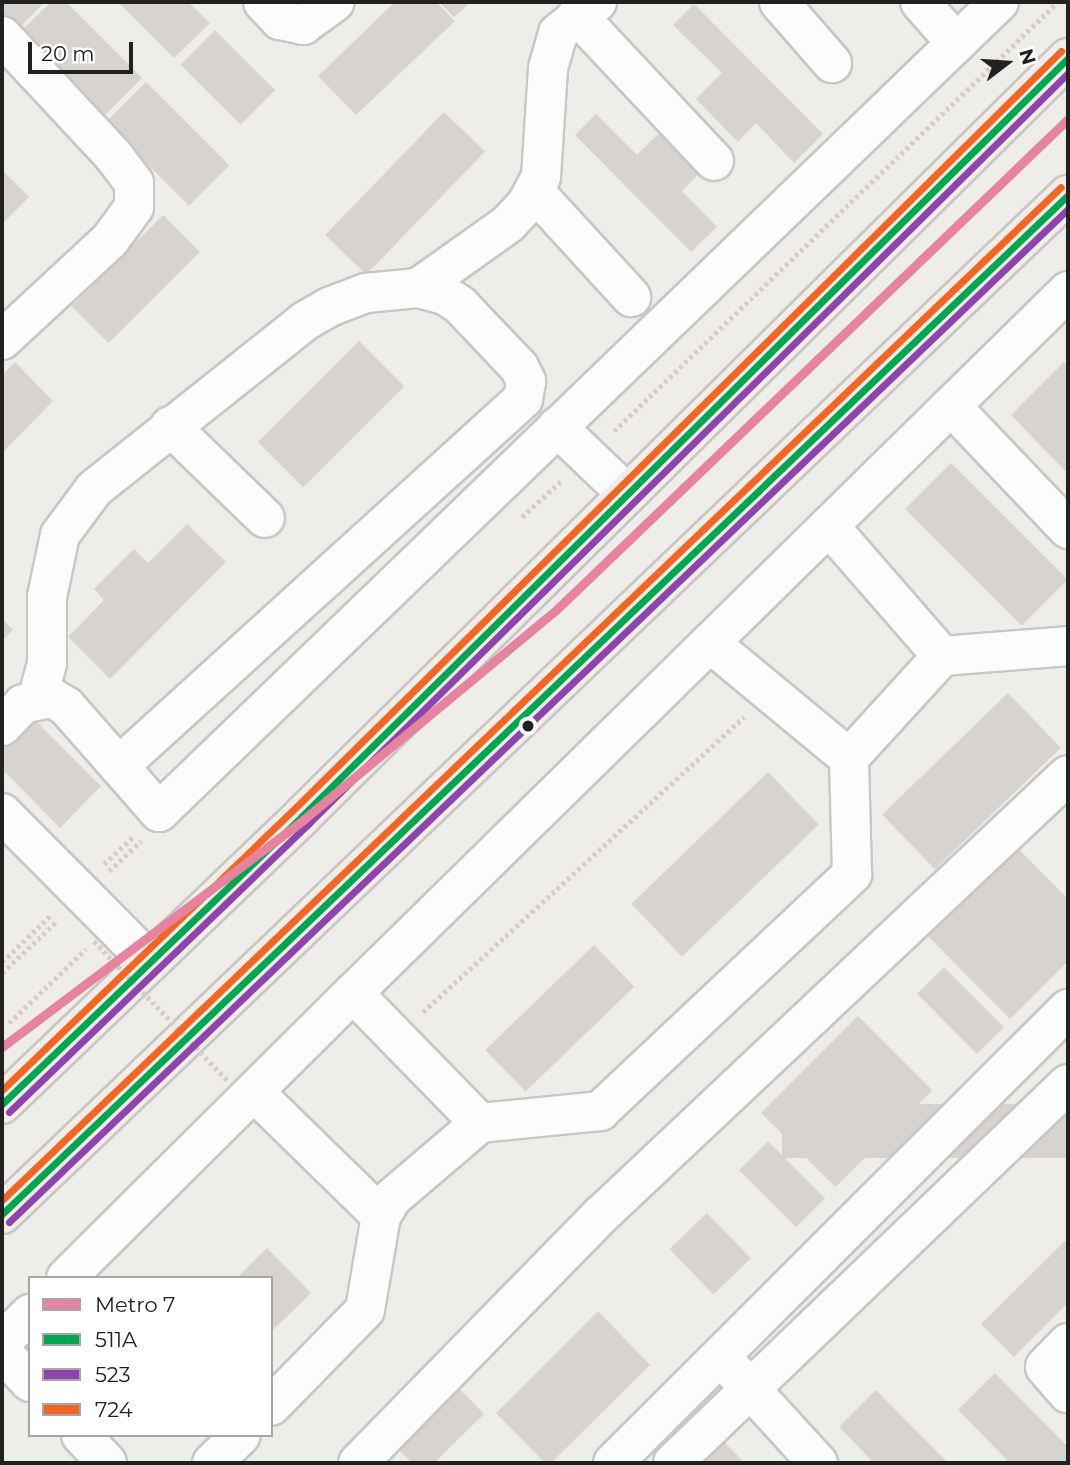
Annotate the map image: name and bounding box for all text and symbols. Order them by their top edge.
scale bar [32,28,136,72]
north arrow [972,28,1042,98]
text: 20 m [41,41,95,66]
text: N [1014,46,1041,67]
unlabelled marker [521,719,535,733]
legend [28,1276,273,1437]
text: Metro 7 [95,1292,175,1317]
text: 511A [95,1327,137,1352]
text: 523 [95,1362,131,1387]
text: 724 [95,1397,133,1422]

